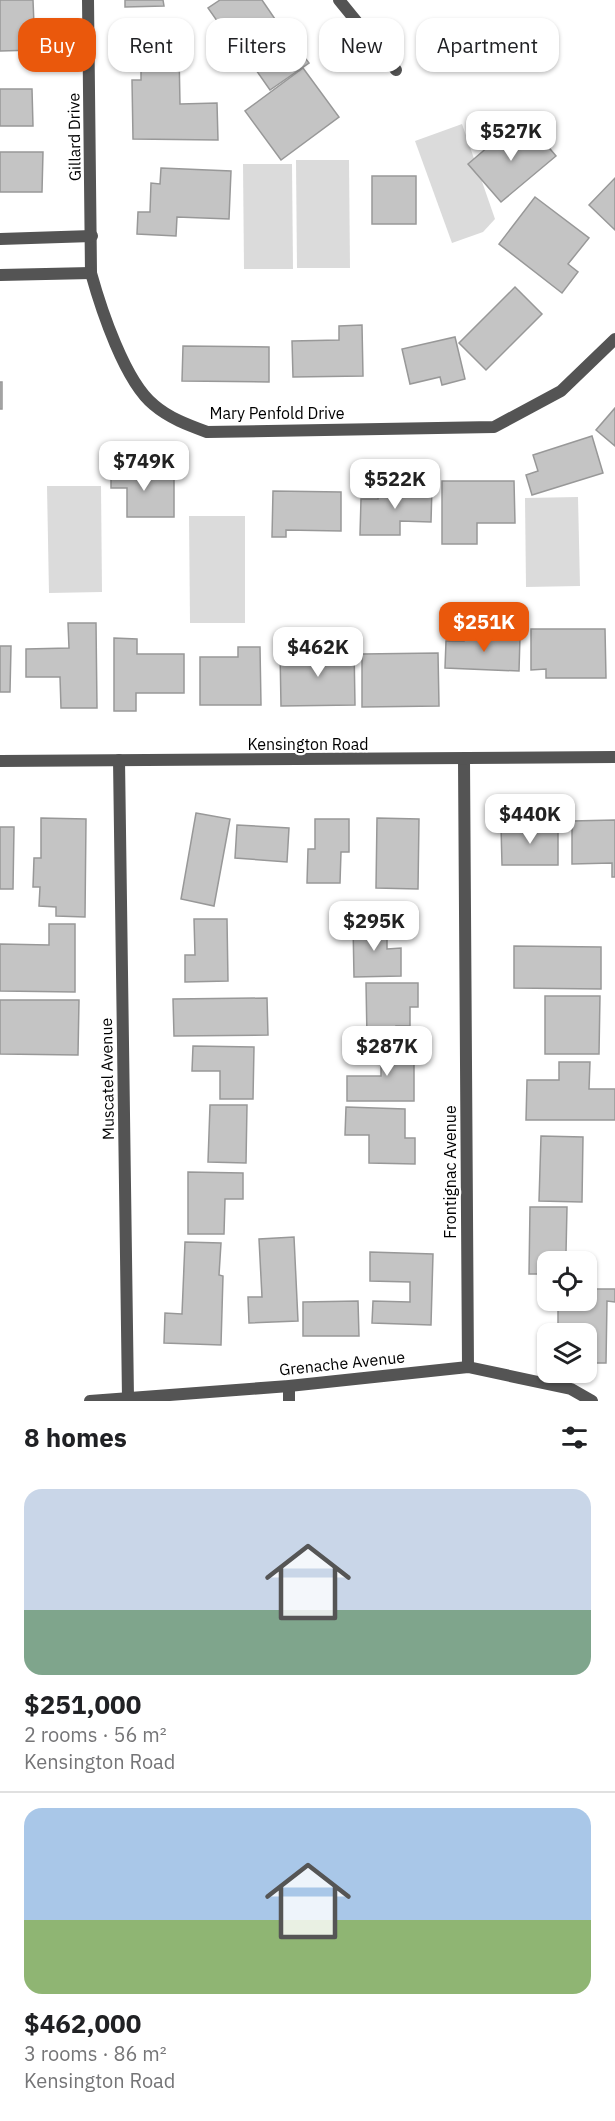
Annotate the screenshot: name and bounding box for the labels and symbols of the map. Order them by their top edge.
street label: Gillard Drive [63,92,85,181]
pin: $527K [469,111,553,162]
street label: Mary Penfold Drive [209,403,345,423]
pin: $749K [102,441,186,492]
pin: $522K [353,459,437,510]
pin: $251K [442,602,526,653]
pin: $462K [276,627,360,678]
street label: Kensington Road [247,734,369,754]
pin: $440K [488,794,572,845]
pin: $295K [332,901,416,952]
street label: Muscatel Avenue [96,1017,118,1140]
pin: $287K [345,1026,429,1077]
street label: Frontignac Avenue [440,1105,460,1239]
street label: Grenache Avenue [278,1346,406,1380]

